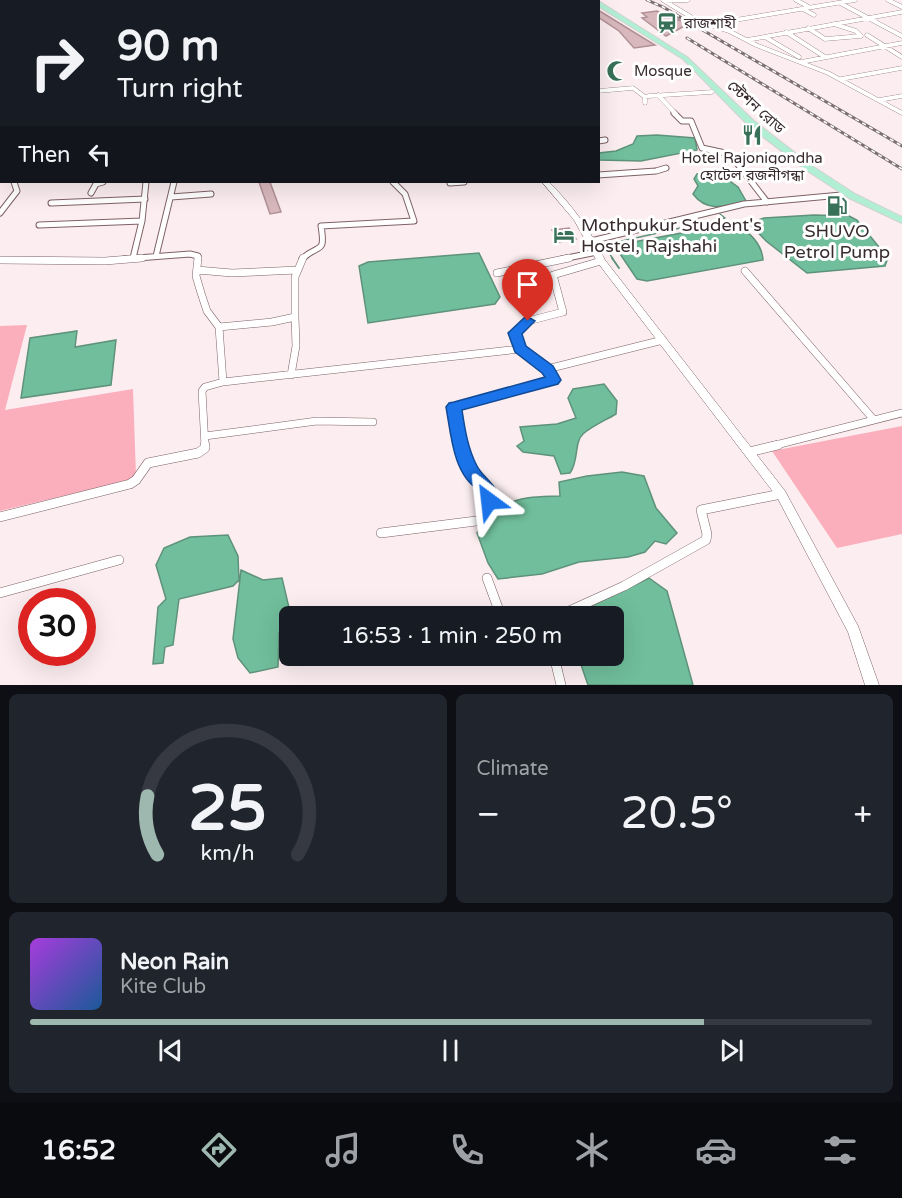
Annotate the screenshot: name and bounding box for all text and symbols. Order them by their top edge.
station icon: রাজশাহী [655,11,679,35]
place label: রাজশাহী [683,14,737,32]
text: 90 m [117,21,219,72]
icon: right [18,24,96,102]
mosque icon: Mosque [605,59,629,83]
place label: Mosque [634,62,692,80]
text: Turn right [117,72,243,105]
street label: স্টেশন রোড [724,77,789,138]
restaurant icon: Hotel Rajonigondha হোটেল রজনীগন্ধা [740,123,764,147]
icon: left [83,138,116,171]
text: Then [18,142,71,168]
place label: Hotel Rajonigondha হোটেল রজনীগন্ধা [681,149,823,184]
fuel station icon: SHUVO Petrol Pump [825,194,849,218]
place label: Mothpukur Student's Hostel, Rajshahi [581,214,762,257]
place label: SHUVO Petrol Pump [784,220,890,263]
hotel icon: Mothpukur Student's Hostel, Rajshahi [552,223,576,247]
pin [502,259,553,321]
icon: arrive [511,268,544,301]
position arrow [457,469,521,533]
speed limit sign: 30 [18,588,96,666]
text: 16:53 · 1 min · 250 m [341,623,562,649]
text: Climate [477,757,549,781]
text: 25 [189,772,267,847]
text: 20.5° [620,787,733,841]
text: − [477,795,500,834]
text: + [853,795,872,834]
text: km/h [201,841,255,867]
text: Neon Rain [120,949,229,975]
text: Kite Club [120,975,206,999]
icon: previous [154,1034,187,1067]
icon: pause [434,1034,467,1067]
icon: next [715,1034,748,1067]
icon: directions [198,1129,240,1171]
icon: music [322,1129,364,1171]
icon: phone [446,1129,488,1171]
icon: climate [571,1129,613,1171]
icon: car [695,1129,737,1171]
icon: filters [819,1129,861,1171]
text: 16:52 [41,1134,116,1167]

